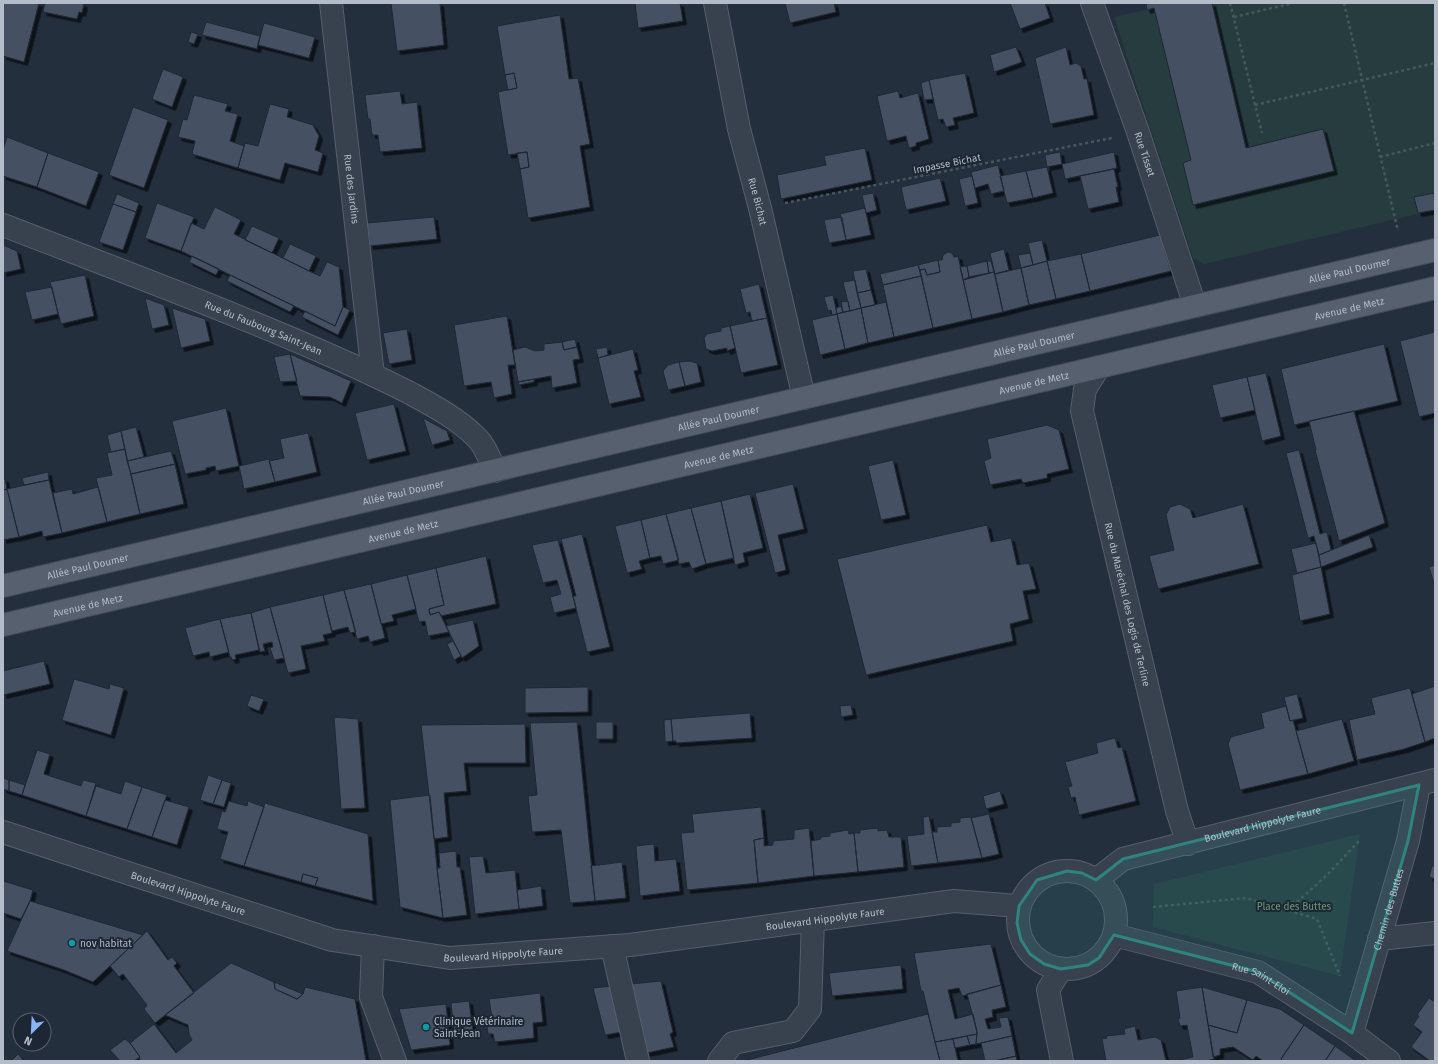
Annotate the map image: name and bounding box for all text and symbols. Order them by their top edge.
street label: Rue Tisset [1131,130,1157,178]
street label: Impasse Bichat [912,151,982,176]
street label: Rue des Jardins [341,153,361,225]
street label: Rue Bichat [745,176,769,227]
street label: Allée Paul Doumer [1308,256,1392,286]
street label: Avenue de Metz [1313,295,1386,323]
street label: Rue du Faubourg Saint-Jean [203,299,324,358]
street label: Allée Paul Doumer [992,329,1076,360]
street label: Avenue de Metz [998,369,1071,397]
street label: Allée Paul Doumer [677,403,761,434]
street label: Avenue de Metz [683,443,755,472]
street label: Allée Paul Doumer [361,478,445,508]
street label: Avenue de Metz [367,518,440,546]
street label: Rue du Maréchal des Logis de Terline [1102,521,1152,688]
street label: Allée Paul Doumer [46,552,130,582]
street label: Avenue de Metz [52,592,125,620]
street label: Boulevard Hippolyte Faure [1203,804,1322,845]
street label: Chemin des Buttes [1371,867,1407,952]
street label: Boulevard Hippolyte Faure [129,869,247,918]
park label: Place des Buttes [1257,901,1332,913]
street label: Boulevard Hippolyte Faure [765,905,885,934]
marker: nov habitat [67,938,77,948]
place label: nov habitat [80,938,132,950]
street label: Boulevard Hippolyte Faure [442,945,563,965]
street label: Rue Saint-Eloi [1231,961,1292,998]
north arrow [12,1012,52,1052]
place label: Clinique Vétérinaire Saint-Jean [434,1016,523,1040]
marker: Clinique Vétérinaire Saint-Jean [421,1022,431,1032]
text: N [22,1033,34,1048]

